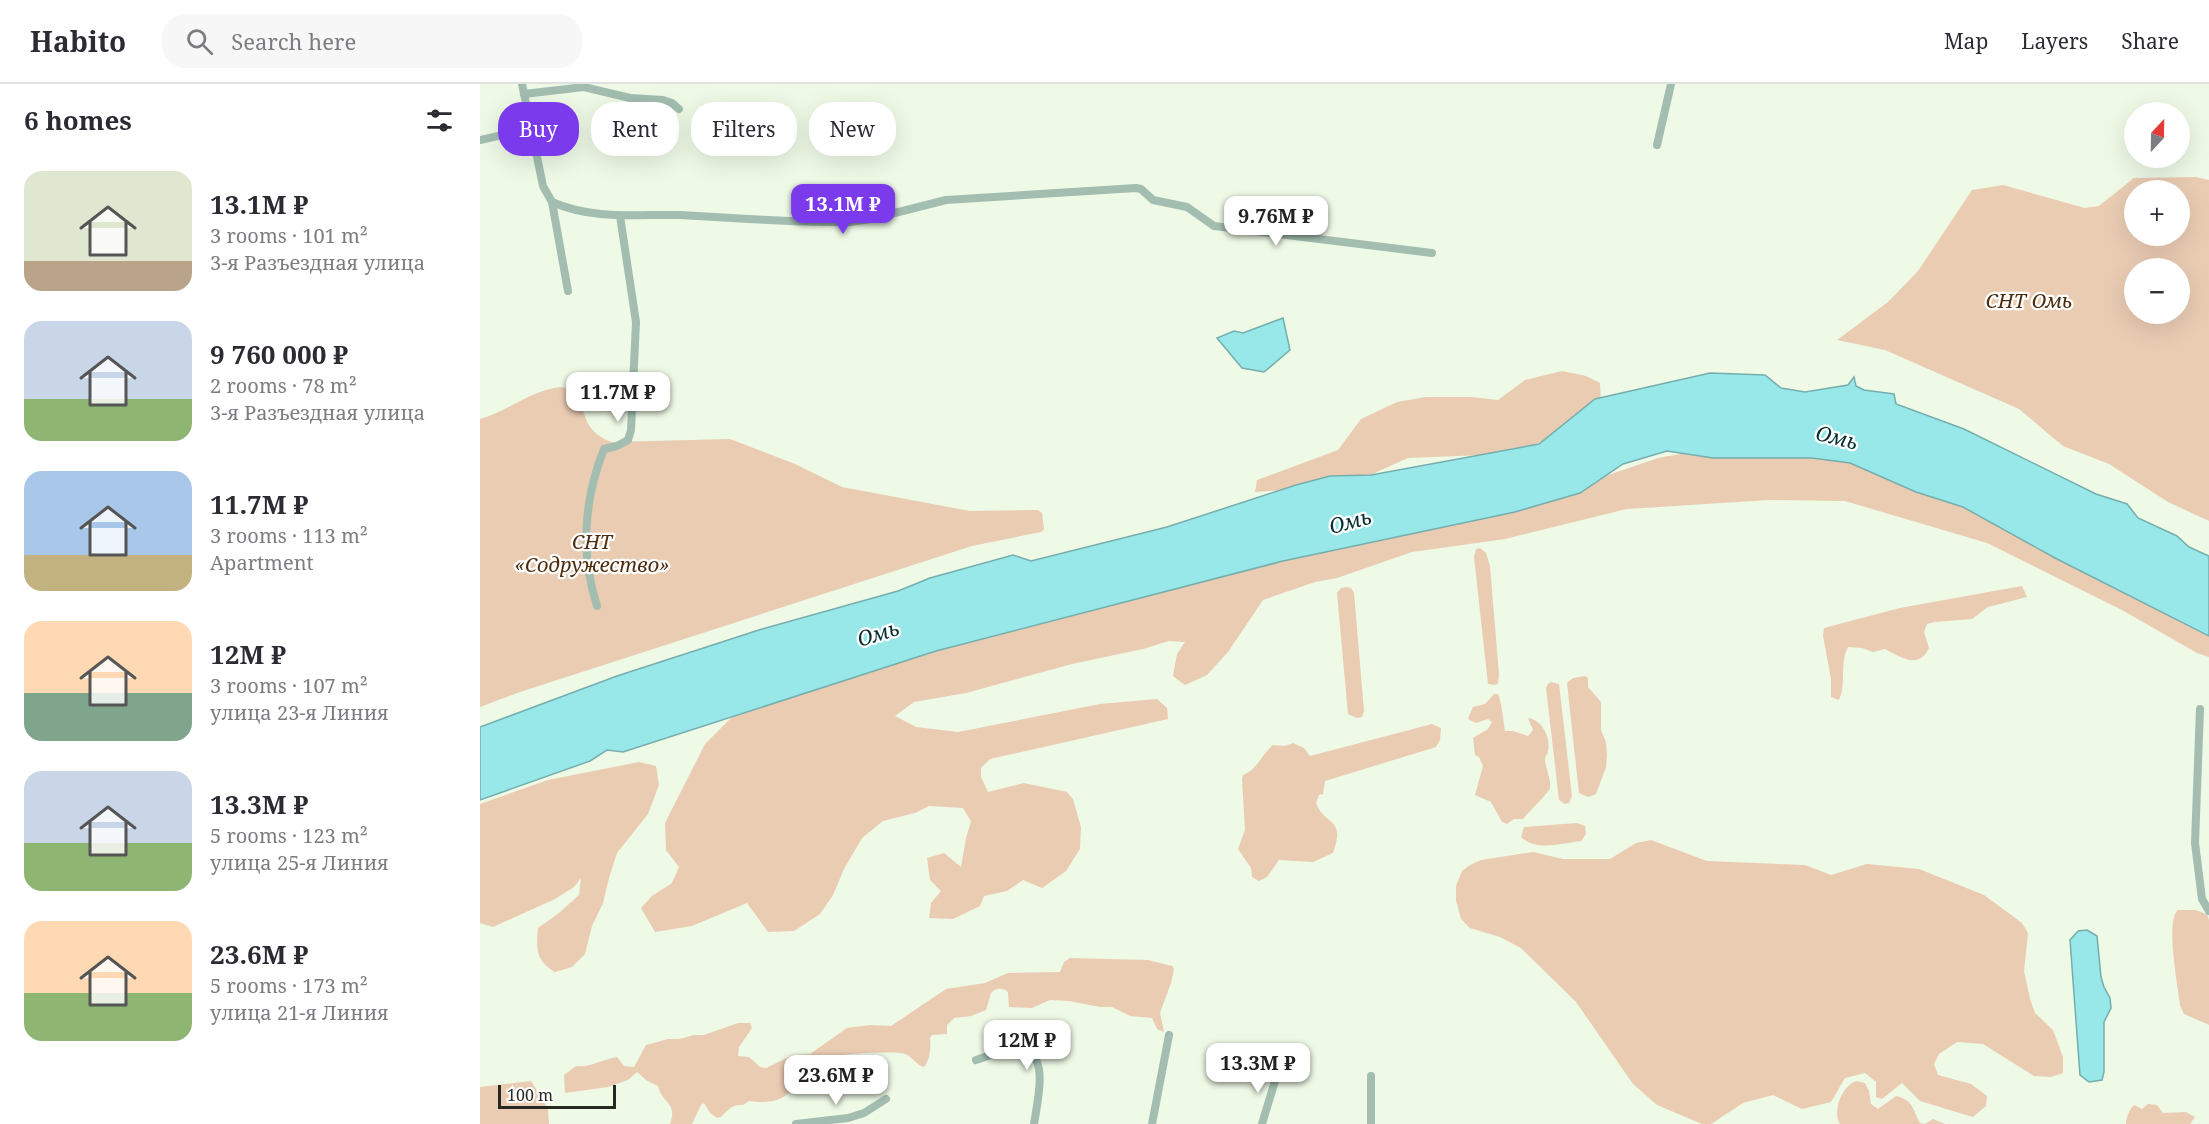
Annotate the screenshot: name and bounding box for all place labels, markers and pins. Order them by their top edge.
pin: 13.1M ₽ [788,184,898,235]
pin: 9.76M ₽ [1221,196,1331,247]
pin: 11.7M ₽ [563,372,673,423]
pin: 12M ₽ [985,1020,1069,1071]
pin: 13.3M ₽ [1203,1043,1313,1094]
pin: 23.6M ₽ [781,1055,891,1106]

